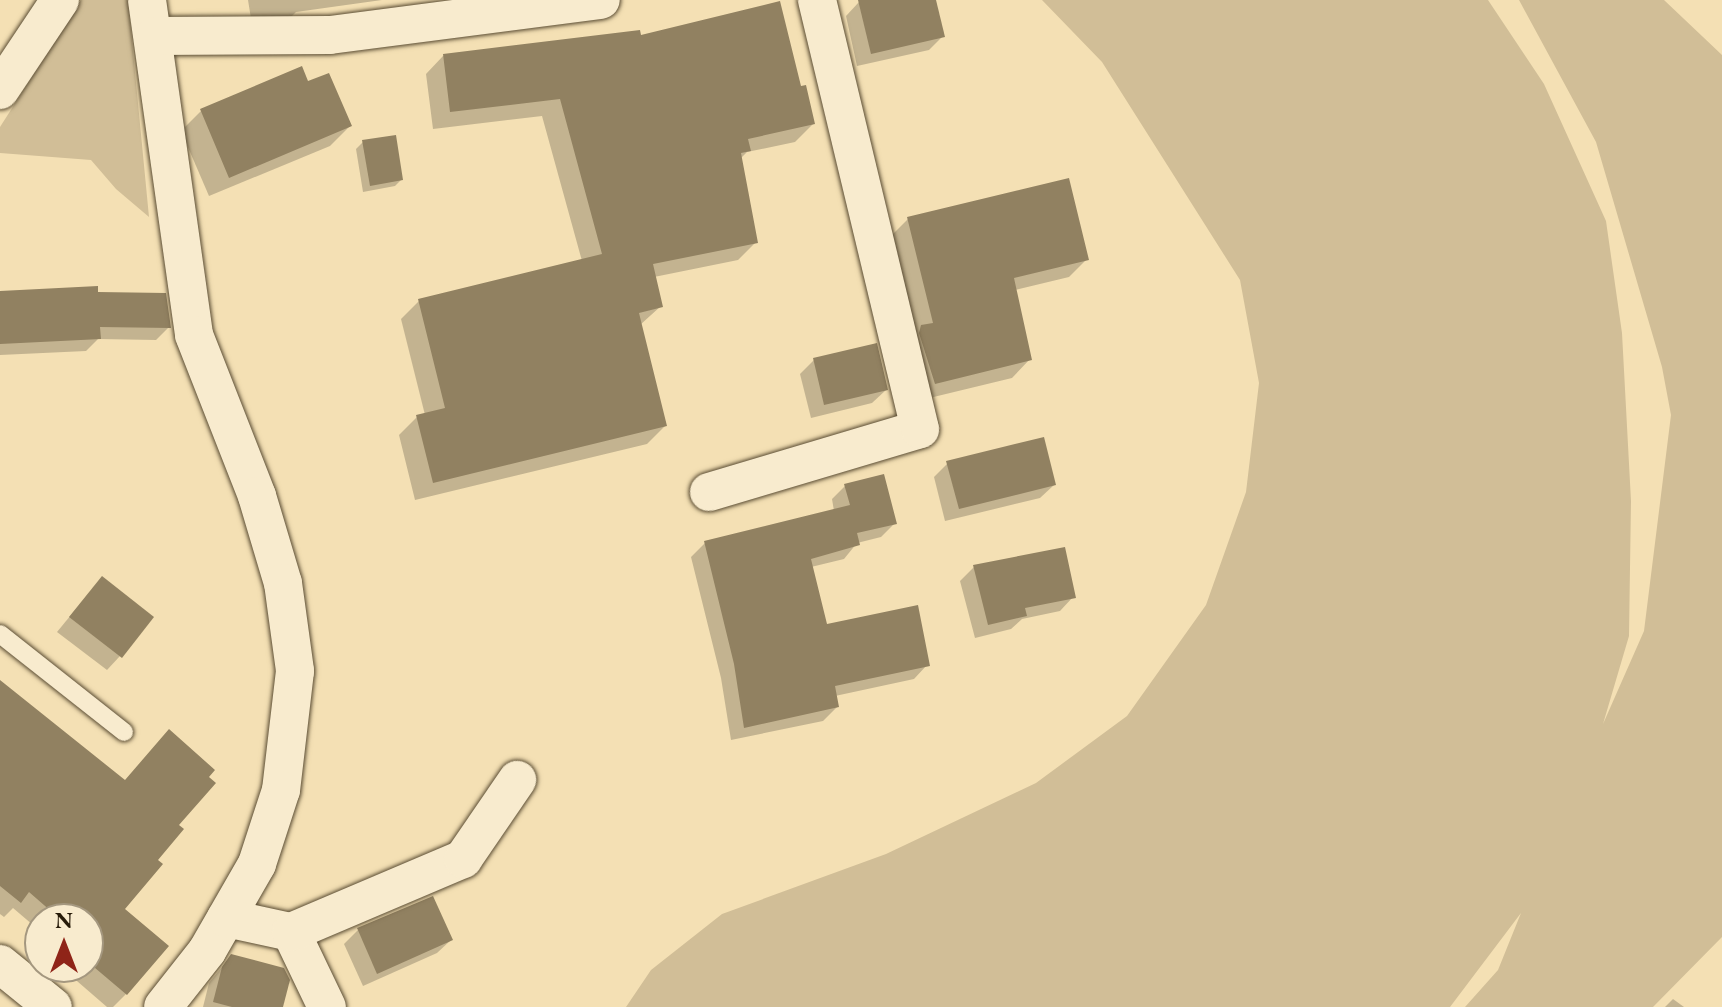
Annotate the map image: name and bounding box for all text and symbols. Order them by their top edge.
north arrow [24,903,104,983]
text: N [55,906,73,935]

